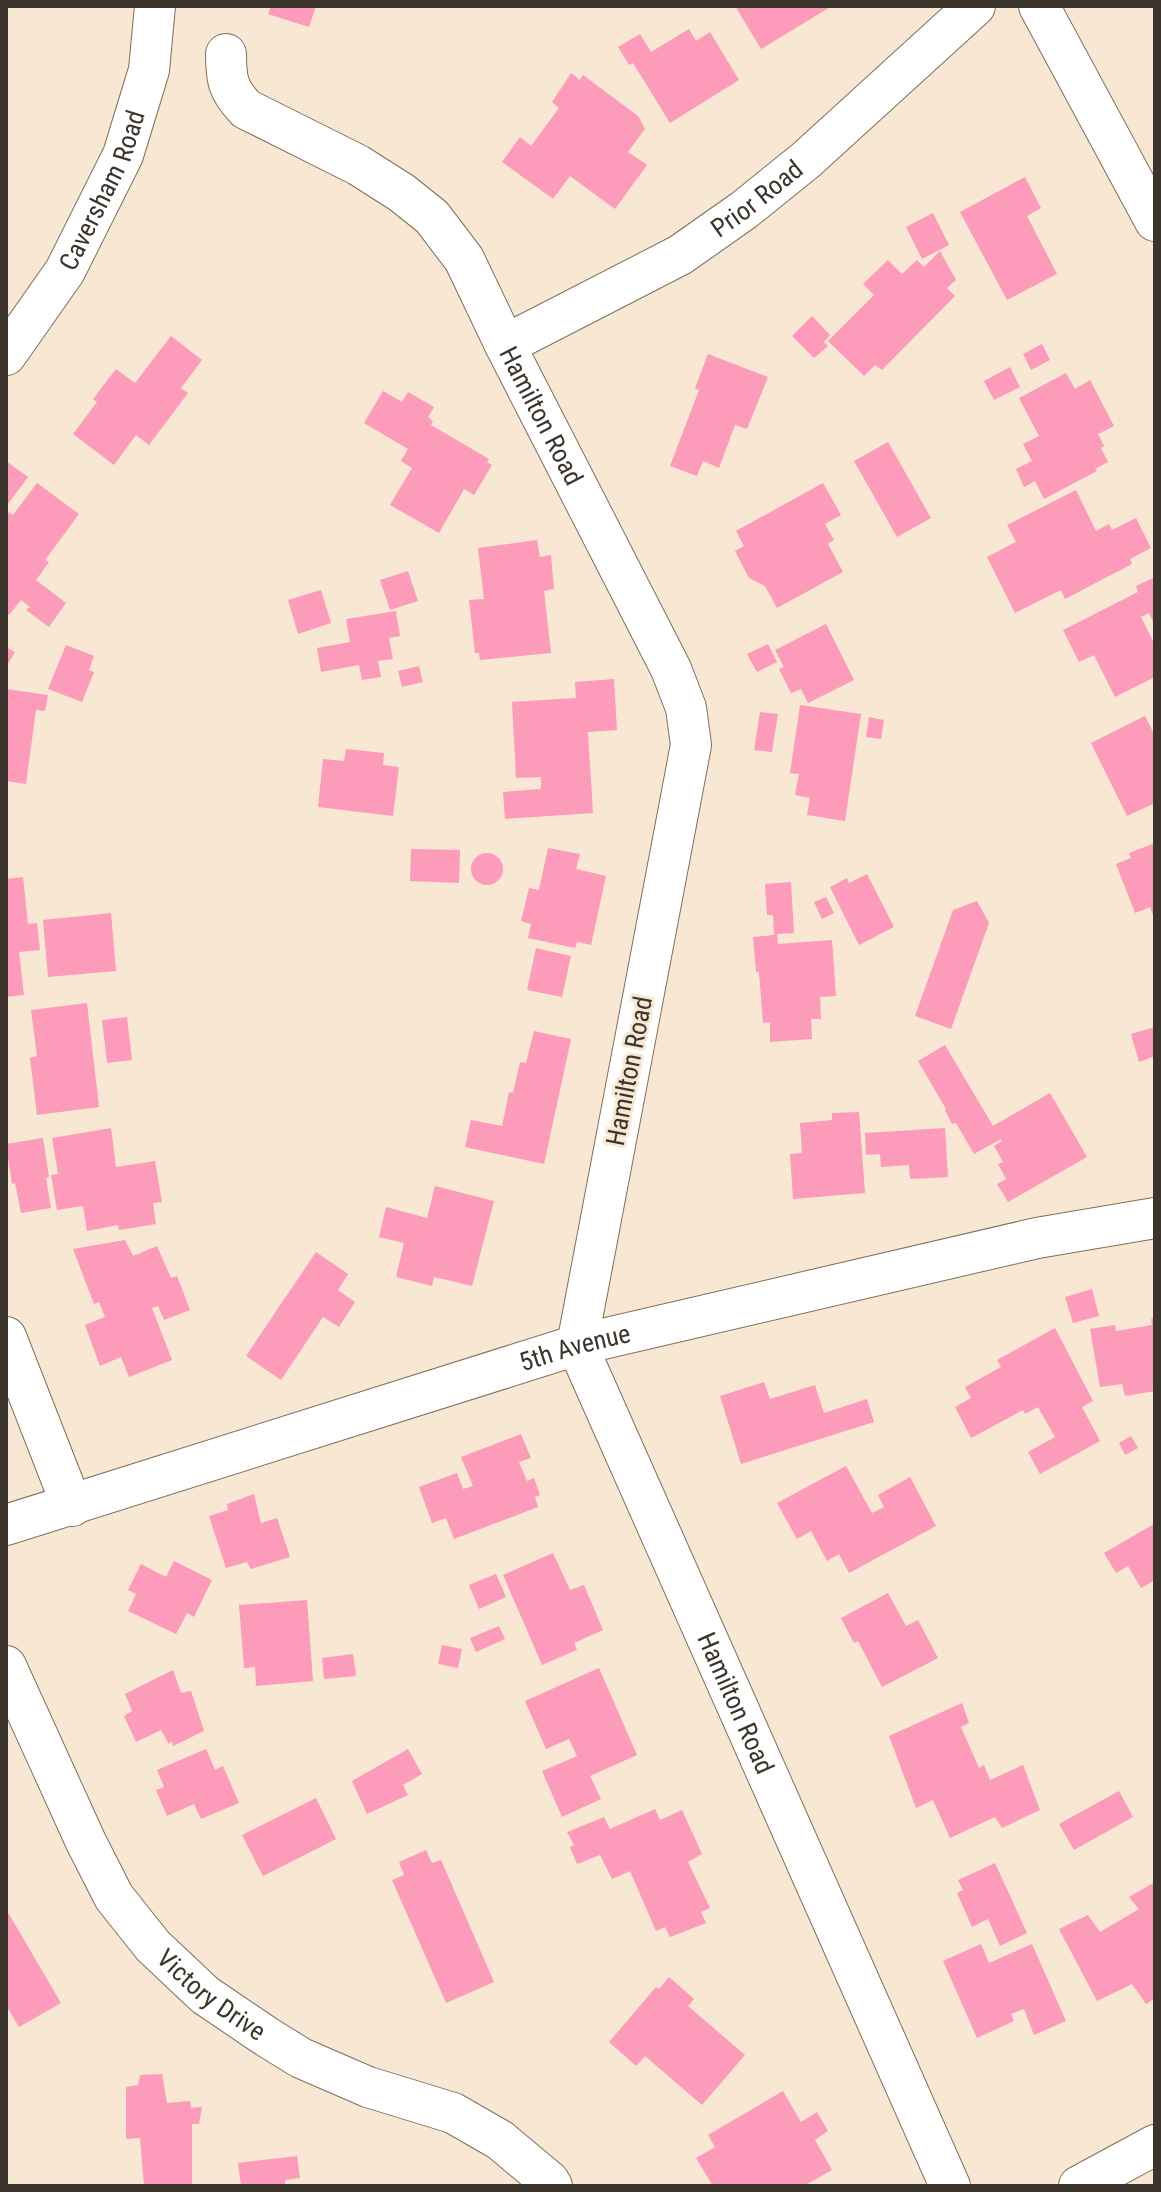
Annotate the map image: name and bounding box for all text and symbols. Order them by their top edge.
street label: Caversham Road [53,107,151,275]
street label: Prior Road [705,154,808,243]
street label: Hamilton Road [493,342,589,490]
street label: Hamilton Road [600,994,658,1148]
street label: 5th Avenue [516,1318,633,1377]
street label: Hamilton Road [691,1628,780,1778]
street label: Victory Drive [151,1943,271,2047]

